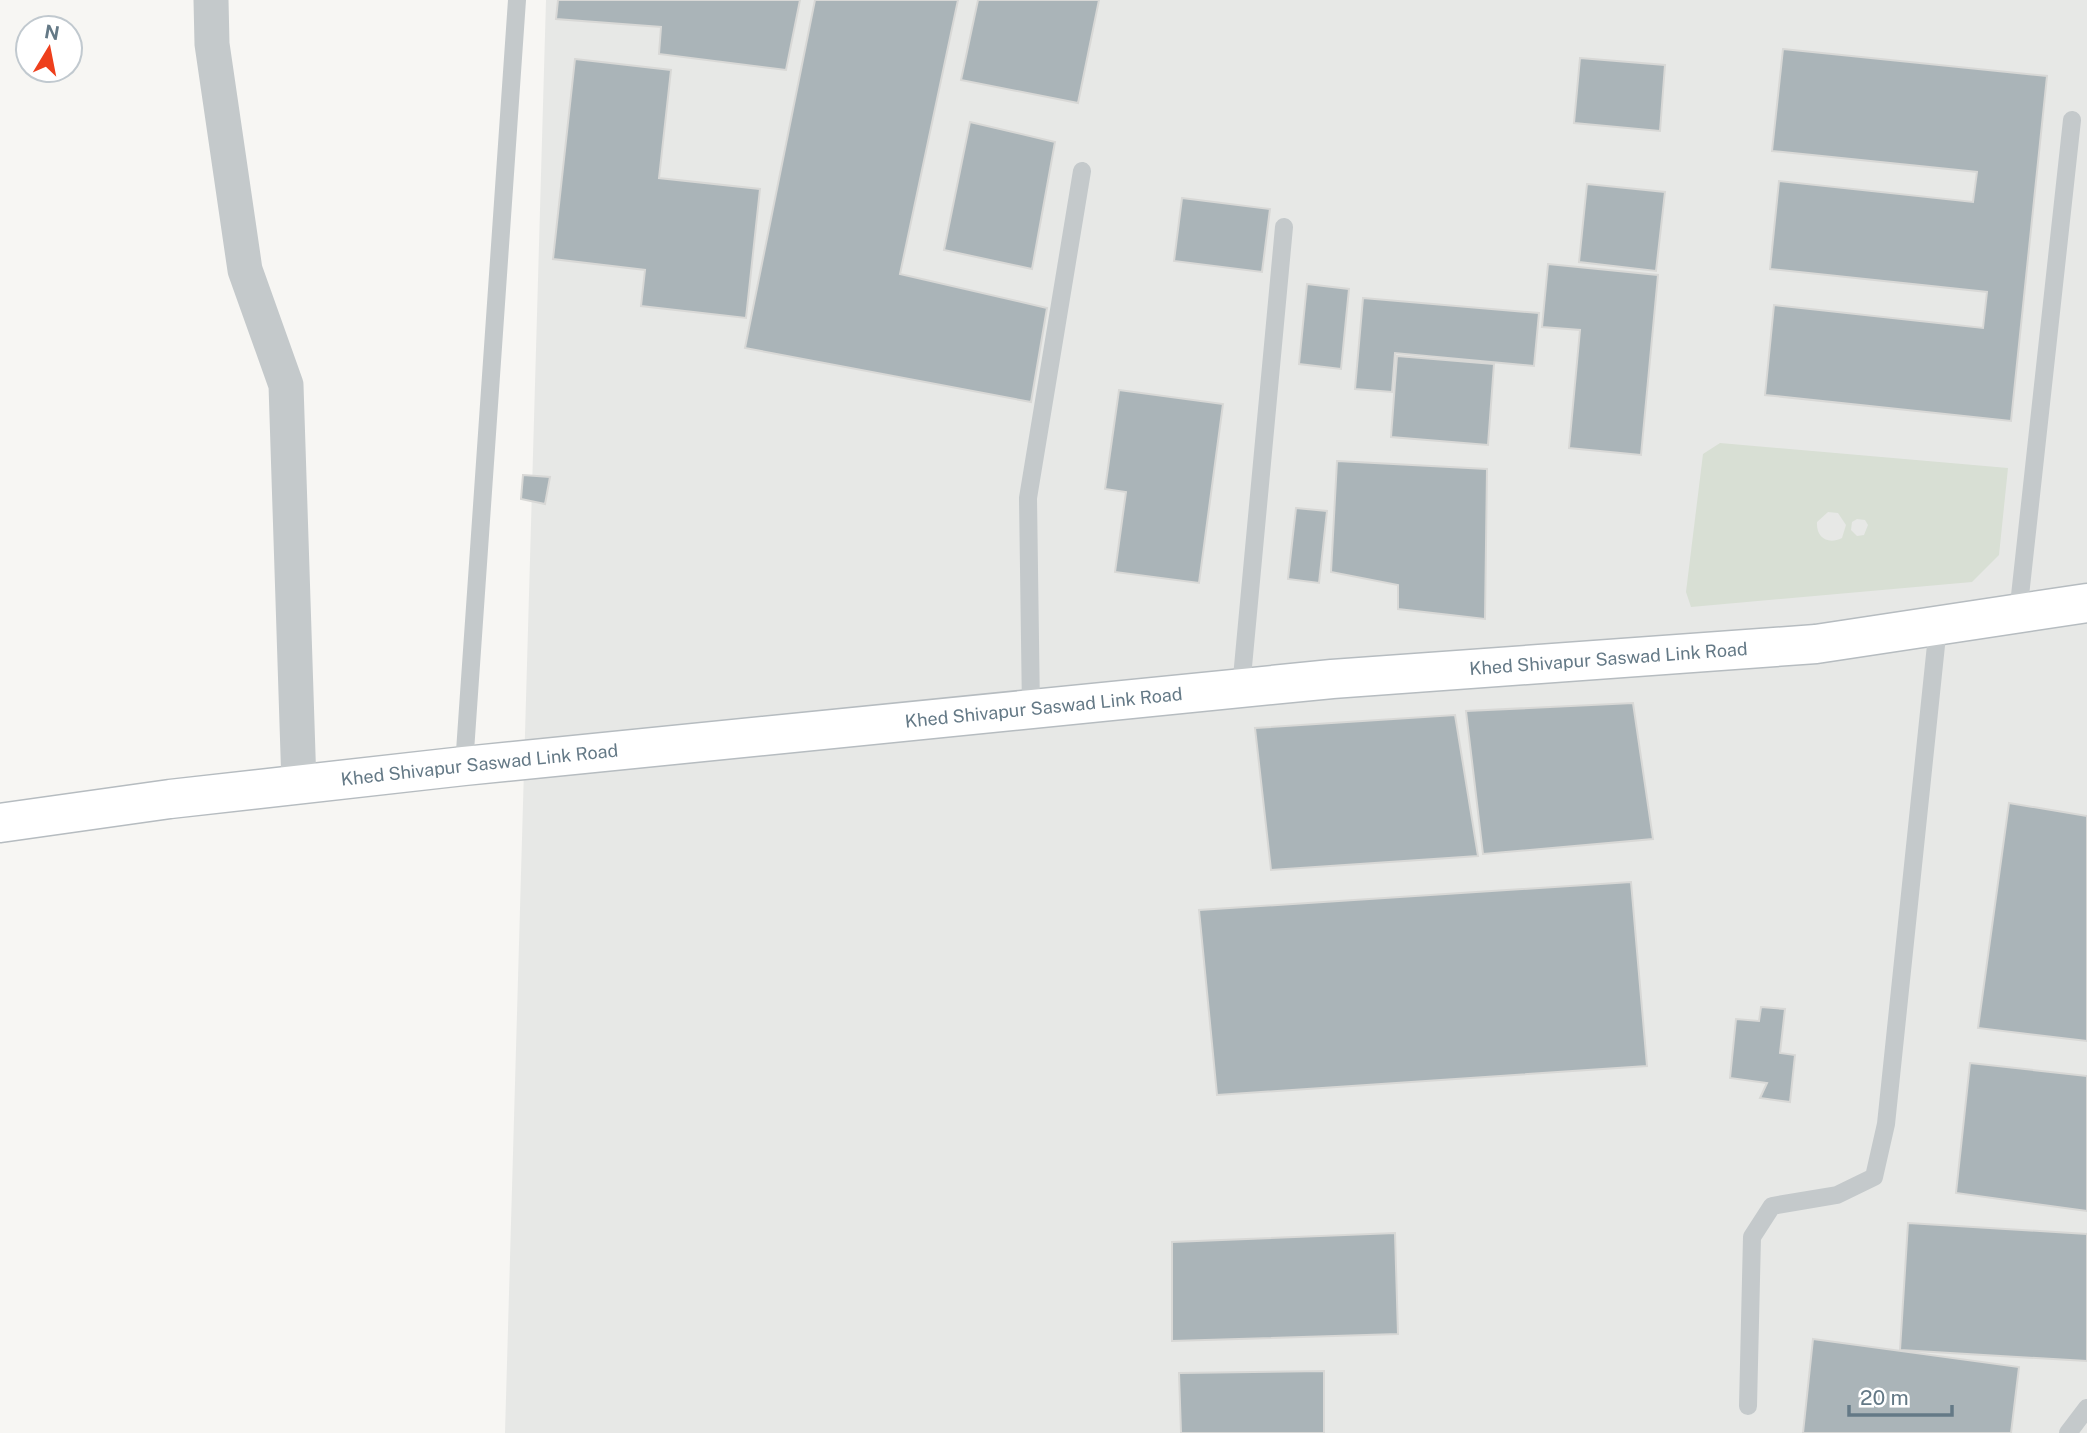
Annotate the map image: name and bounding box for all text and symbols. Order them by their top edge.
north arrow [14,14,84,84]
text: N [43,20,61,44]
street label: Khed Shivapur Saswad Link Road [1469,638,1748,679]
street label: Khed Shivapur Saswad Link Road [904,683,1183,732]
street label: Khed Shivapur Saswad Link Road [340,740,619,790]
scale bar [1849,1374,1952,1418]
text: 20 m [1860,1385,1909,1410]

